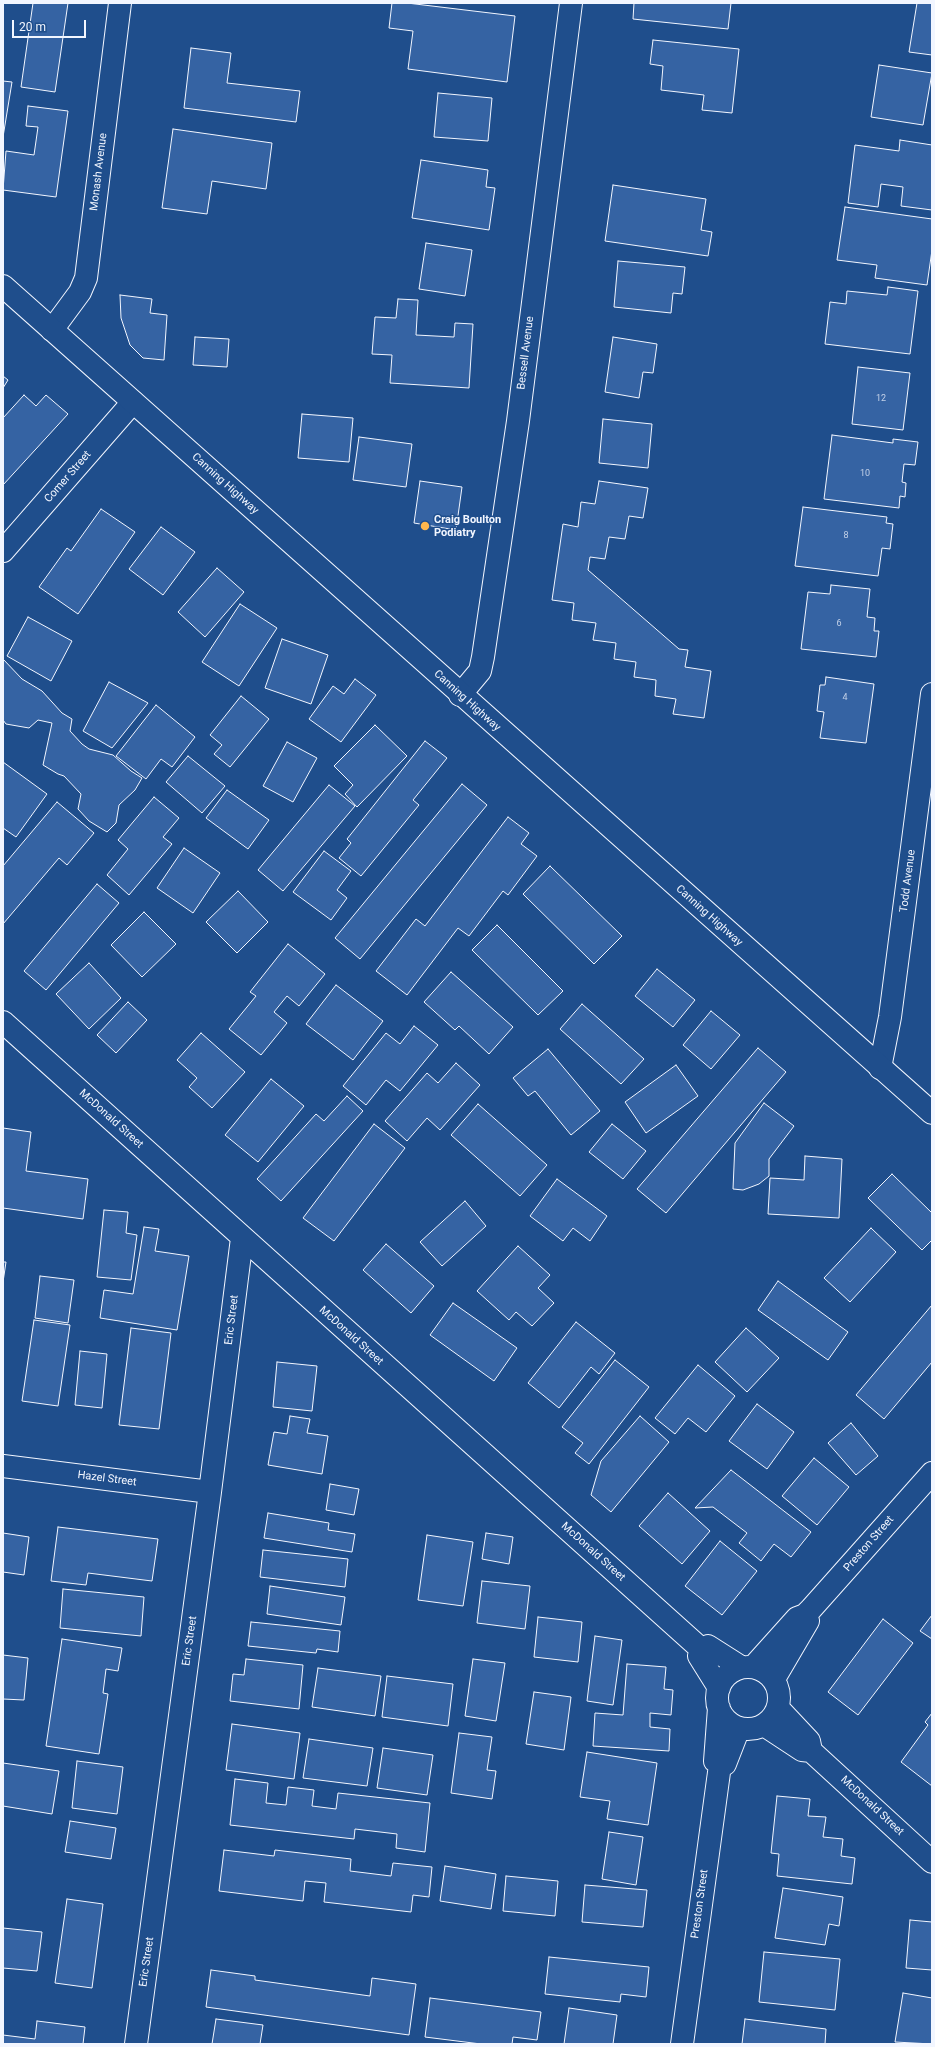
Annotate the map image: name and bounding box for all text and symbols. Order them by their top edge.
scale bar [14,12,88,38]
text: 20 m [19,20,46,34]
street label: Monash Avenue [88,132,110,212]
street label: Bessell Avenue [515,316,537,390]
house number: 12 [876,394,886,404]
street label: Comer Street [42,448,94,506]
street label: Canning Highway [189,451,261,517]
house number: 10 [860,469,870,479]
place label: Craig Boulton Podiatry [434,513,501,539]
marker: Craig Boulton Podiatry [419,520,431,532]
house number: 8 [843,531,849,541]
house number: 6 [836,619,842,629]
street label: Canning Highway [431,668,503,734]
house number: 4 [842,693,848,703]
street label: Todd Avenue [898,849,918,913]
street label: Canning Highway [673,883,745,949]
street label: McDonald Street [76,1087,146,1151]
street label: Eric Street [222,1294,242,1346]
street label: McDonald Street [316,1304,386,1368]
street label: Hazel Street [77,1469,137,1489]
street label: Preston Street [841,1513,897,1575]
street label: McDonald Street [558,1520,628,1584]
street label: Eric Street [180,1615,200,1667]
street label: McDonald Street [838,1773,906,1839]
street label: Preston Street [689,1869,711,1939]
street label: Eric Street [137,1936,157,1988]

